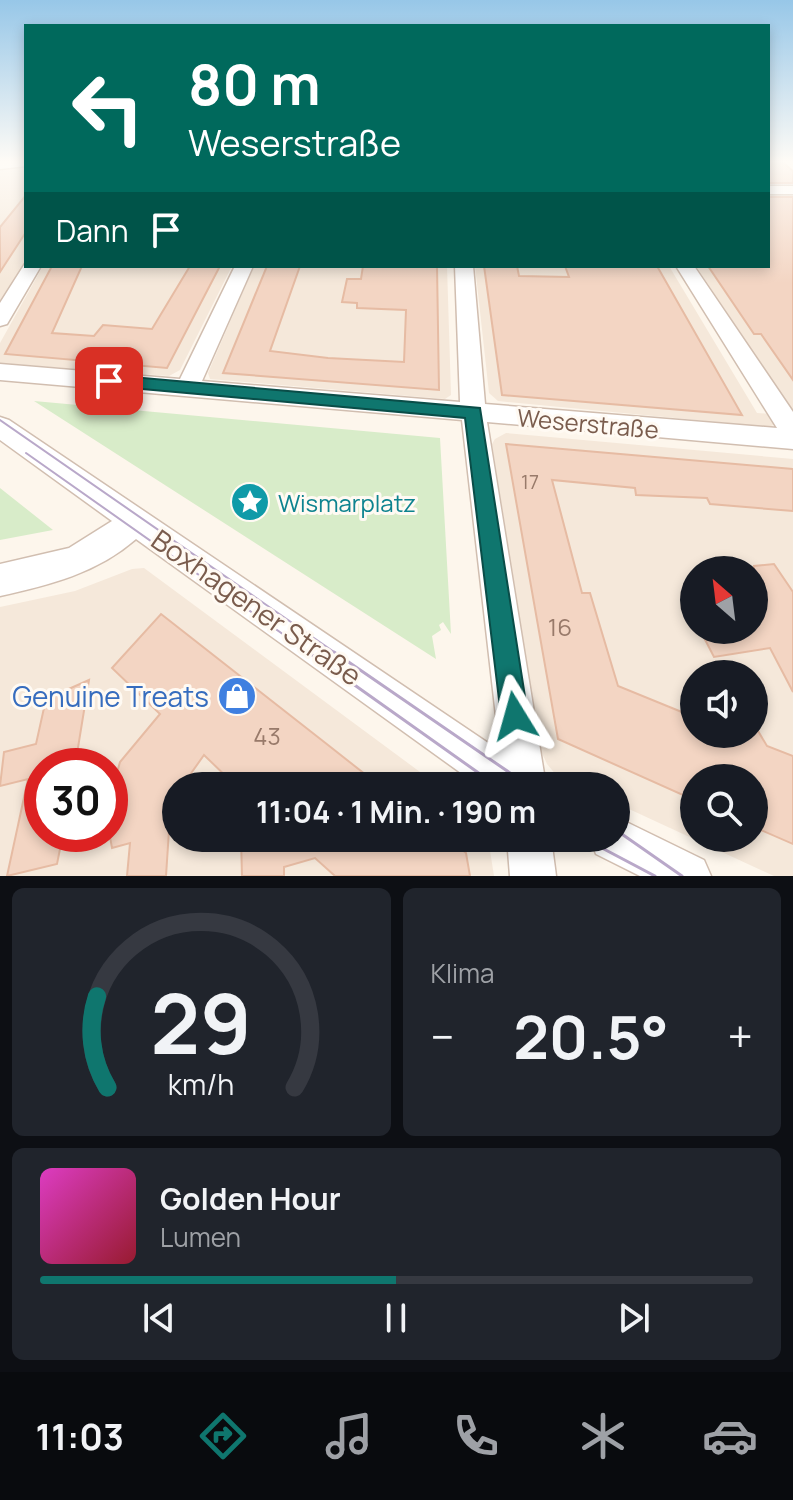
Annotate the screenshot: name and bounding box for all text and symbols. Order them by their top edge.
text: 80 m [188,45,321,122]
icon: left [56,56,160,160]
text: Weserstraße [188,118,401,167]
icon: arrive [144,208,188,252]
text: Dann [56,210,128,251]
pin [75,347,143,415]
icon: arrive [87,359,131,403]
street label: Weserstraße [516,400,660,446]
house number: 17 [521,468,539,495]
place icon: Wismarplatz [229,481,271,523]
place label: Wismarplatz [278,486,416,519]
street label: Boxhagener Straße [144,520,370,694]
north arrow [680,556,768,644]
map controls [680,556,768,852]
house number: 16 [548,610,572,643]
button: sound [680,660,768,748]
position arrow [473,674,557,758]
shop icon: Genuine Treats [216,675,258,717]
place label: Genuine Treats [12,677,209,715]
house number: 43 [253,719,281,752]
speed limit sign: 30 [24,748,128,852]
button: search [680,764,768,852]
text: 11:04 · 1 Min. · 190 m [256,791,536,832]
text: Klima [431,955,495,991]
text: 29 [151,965,252,1079]
text: 20.5° [513,995,669,1077]
text: − [431,1006,454,1066]
text: + [728,1006,753,1066]
text: km/h [168,1065,234,1104]
text: Golden Hour [160,1178,341,1219]
text: Lumen [160,1219,241,1255]
icon: previous [137,1296,181,1340]
icon: pause [374,1296,418,1340]
icon: next [612,1296,656,1340]
icon: directions [195,1408,251,1464]
icon: music [321,1408,377,1464]
icon: phone [448,1408,504,1464]
icon: climate [575,1408,631,1464]
icon: car [702,1408,758,1464]
text: 11:03 [35,1412,124,1461]

